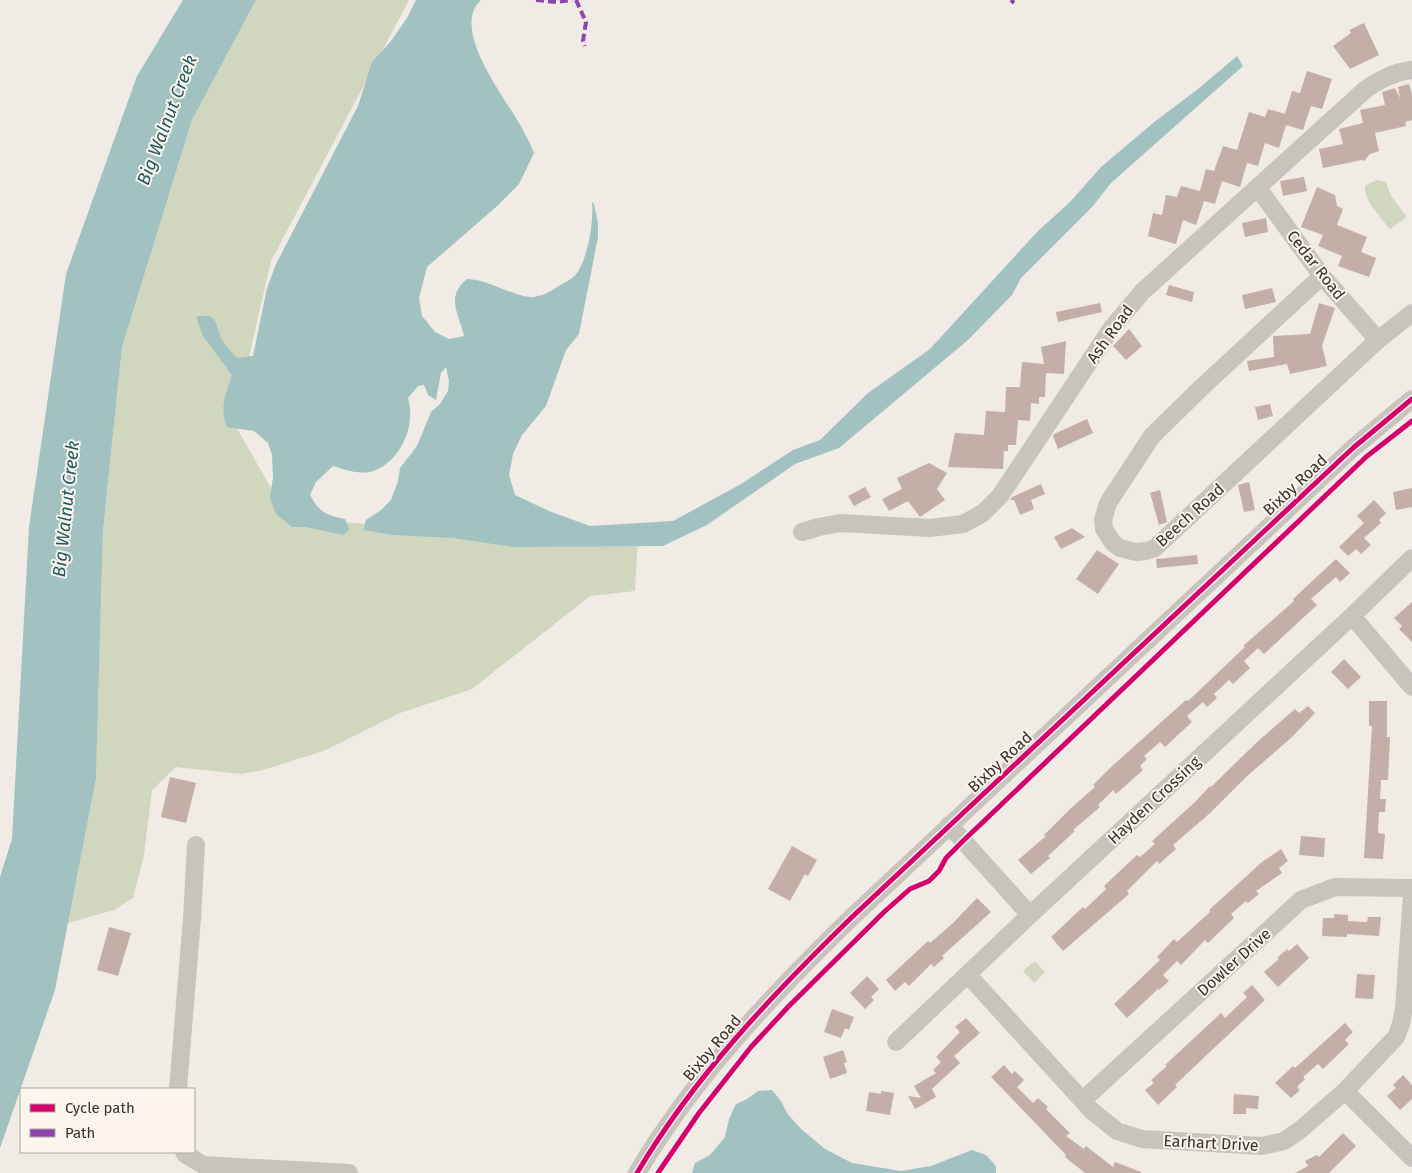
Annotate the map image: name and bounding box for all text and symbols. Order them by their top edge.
water label: Big Walnut Creek [132,52,202,188]
street label: Cedar Road [1283,226,1349,304]
street label: Ash Road [1083,301,1137,367]
water label: Big Walnut Creek [48,439,84,578]
street label: Bixby Road [1259,451,1331,519]
street label: Beech Road [1152,479,1228,551]
street label: Bixby Road [964,728,1036,796]
street label: Hayden Crossing [1104,752,1205,848]
street label: Dowler Drive [1193,924,1275,1000]
street label: Bixby Road [679,1011,745,1085]
legend [20,1088,195,1153]
text: Cycle path [65,1099,135,1117]
text: Path [65,1124,95,1142]
street label: Earhart Drive [1163,1131,1259,1155]

